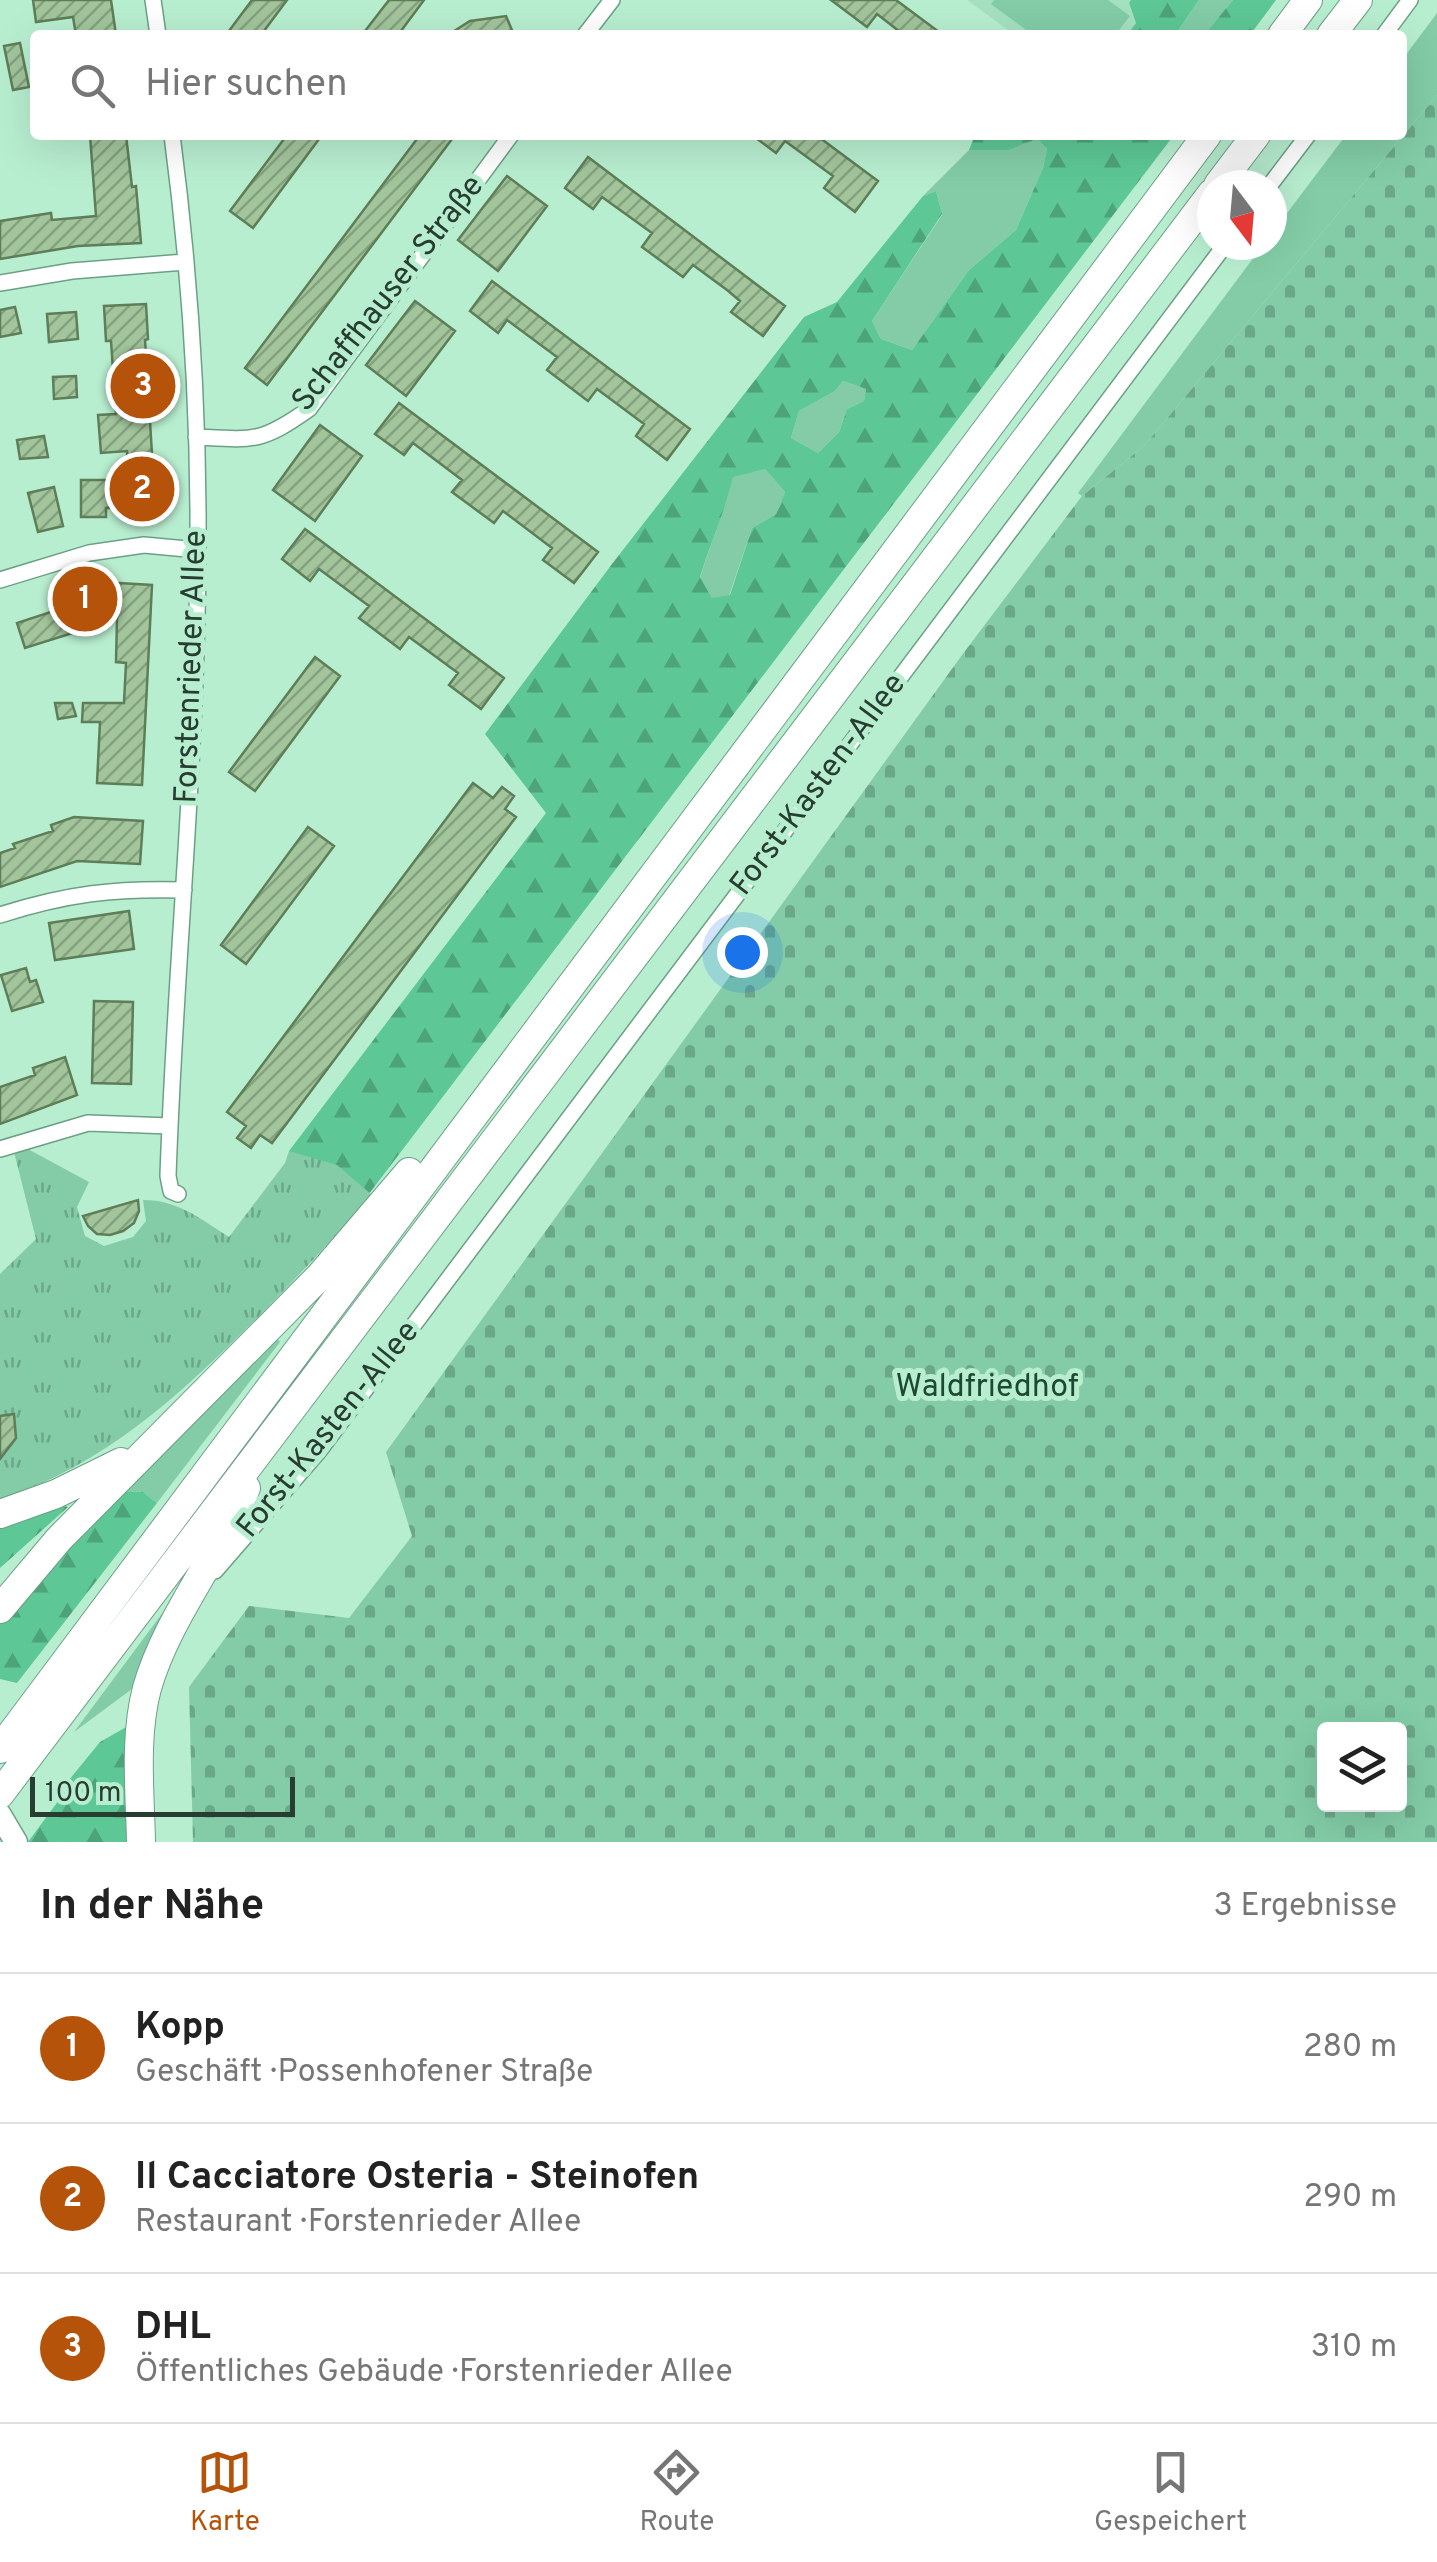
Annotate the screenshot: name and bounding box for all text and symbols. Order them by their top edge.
search box [30,30,1407,140]
icon: search [65,58,120,113]
text: Hier suchen [145,61,348,110]
street label: Schaffhauser Straße [284,168,494,420]
north arrow [1197,170,1287,260]
pin: 3 [110,348,176,424]
pin: 2 [110,452,174,526]
street label: Forstenrieder Allee [167,530,217,804]
pin: 1 [52,562,118,636]
street label: Forst-Kasten-Allee [722,666,916,904]
your location [717,927,768,978]
street label: Forst-Kasten-Allee [229,1313,429,1547]
park label: Waldfriedhof [896,1368,1079,1408]
map controls [1317,1722,1407,1812]
button: layers [1317,1722,1407,1812]
scale bar [30,1772,295,1816]
text: 100 m [45,1776,121,1812]
text: In der Nähe [40,1881,264,1934]
text: 3 Ergebnisse [1214,1887,1397,1927]
text: Kopp [135,2004,225,2053]
text: 1 [66,2028,79,2068]
text: 280 m [1303,2028,1397,2068]
text: Geschäft · Possenhofener Straße [135,2053,593,2093]
text: Il Cacciatore Osteria - Steinofen [135,2154,699,2203]
text: 2 [63,2178,82,2218]
text: 290 m [1303,2178,1397,2218]
text: Restaurant · Forstenrieder Allee [135,2203,581,2243]
text: DHL [135,2304,211,2353]
text: 3 [63,2328,82,2368]
text: 310 m [1311,2328,1397,2368]
text: Öffentliches Gebäude · Forstenrieder Allee [135,2353,733,2393]
tab: Karte [190,2445,260,2541]
tab: Route [640,2445,714,2541]
tab: Gespeichert [1094,2445,1247,2541]

